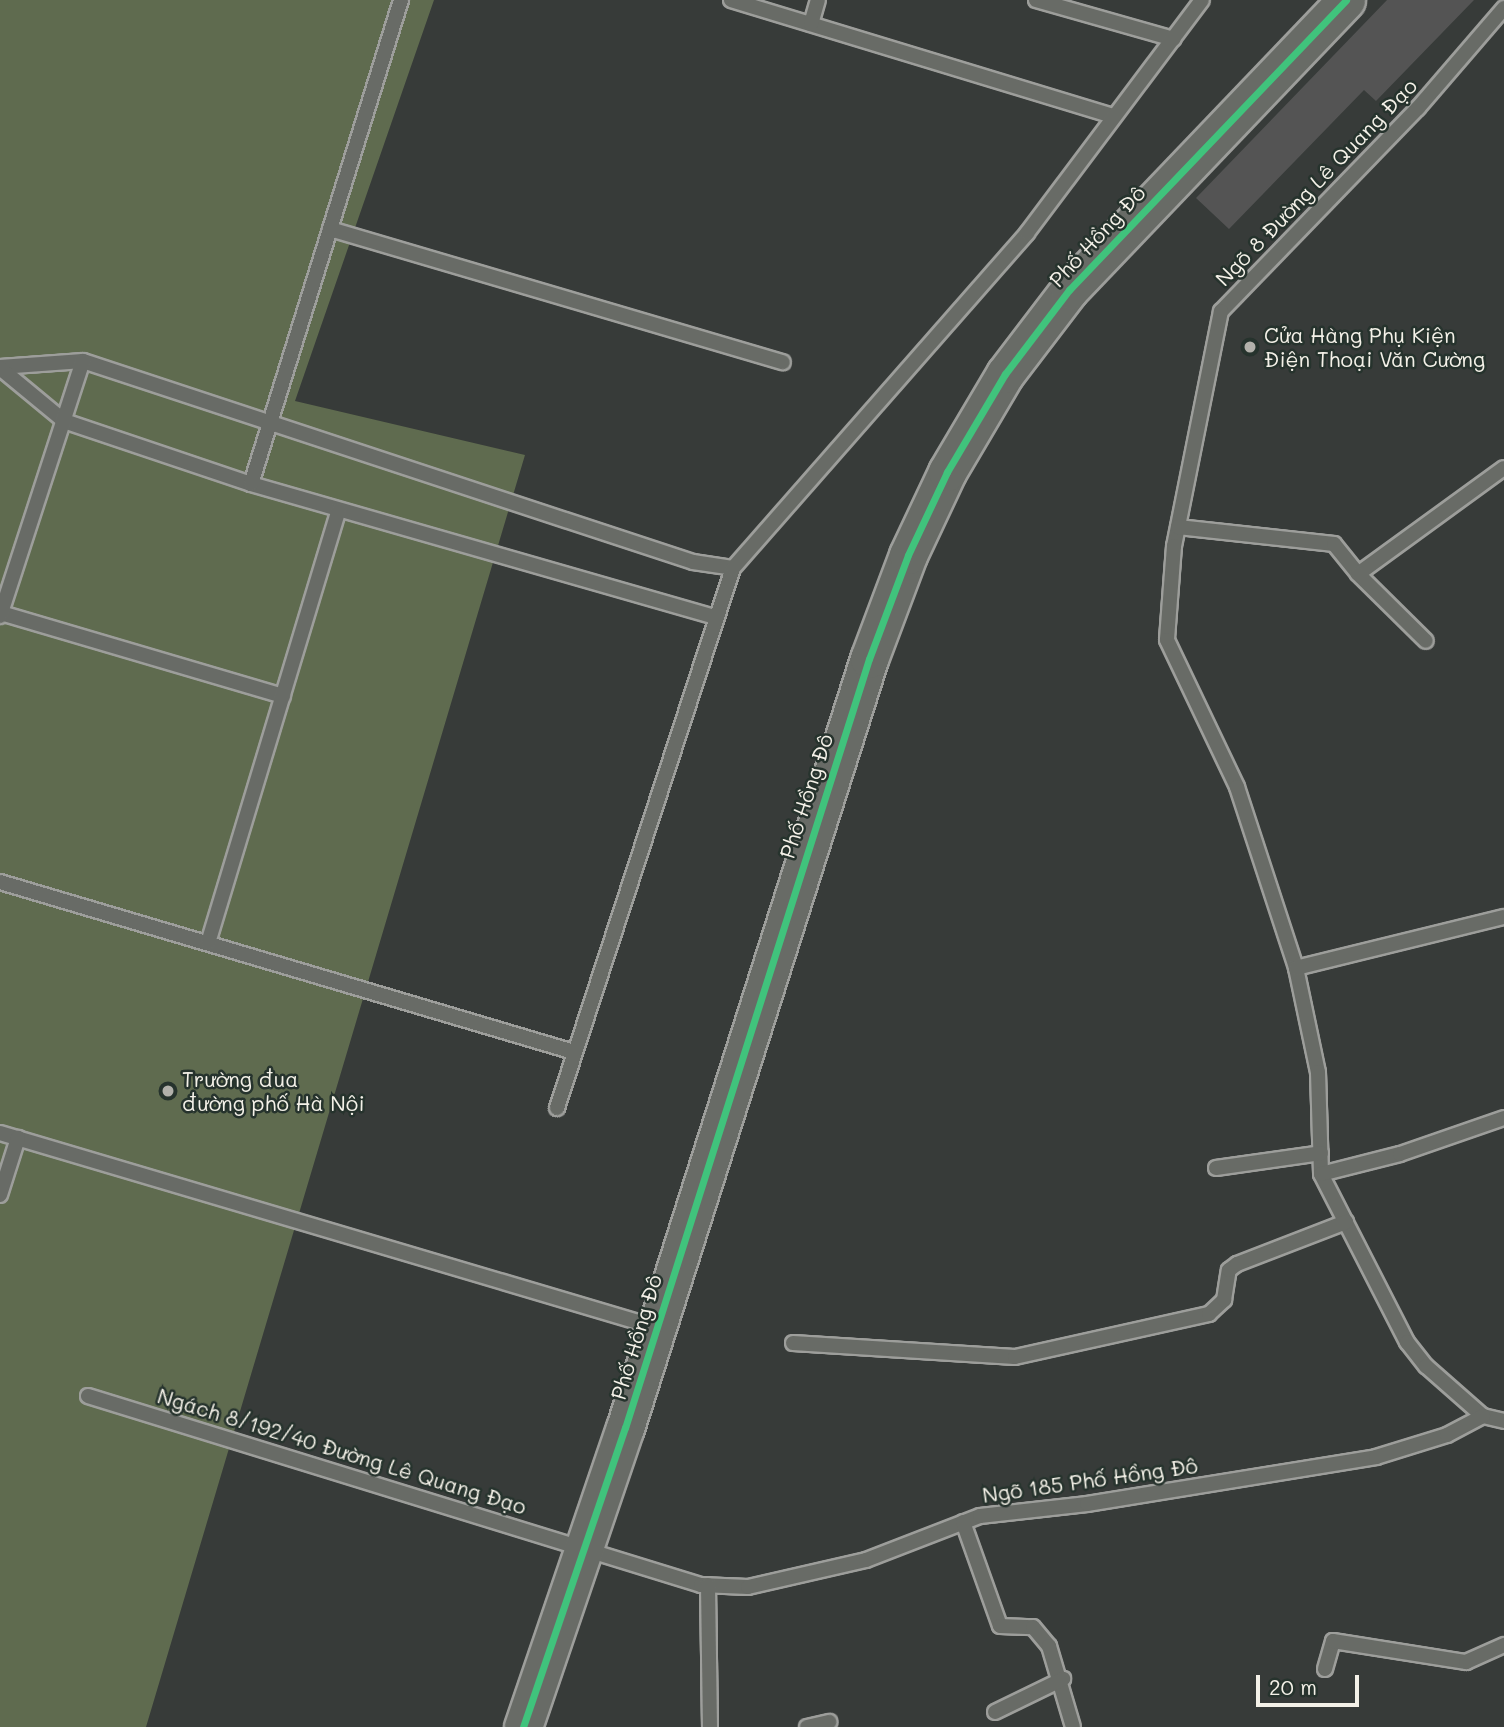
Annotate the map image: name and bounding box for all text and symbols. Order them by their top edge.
street label: Ngõ 8 Đường Lê Quang Đạo [1210,73,1422,291]
street label: Phố Hồng Đô [1044,180,1150,292]
place label: Cửa Hàng Phụ Kiện Điện Thoại Văn Cường [1264,322,1485,372]
marker: Cửa Hàng Phụ Kiện Điện Thoại Văn Cường [1242,339,1258,355]
street label: Phố Hồng Đô [774,731,838,861]
place label: Trường đua đường phố Hà Nội [182,1066,365,1116]
marker: Trường đua đường phố Hà Nội [160,1083,176,1099]
street label: Phố Hồng Đô [605,1271,667,1403]
street label: Ngách 8/192/40 Đường Lê Quang Đạo [154,1383,530,1519]
street label: Ngõ 185 Phố Hồng Đô [981,1452,1199,1508]
scale bar [1259,1660,1362,1704]
text: 20 m [1269,1673,1317,1700]

